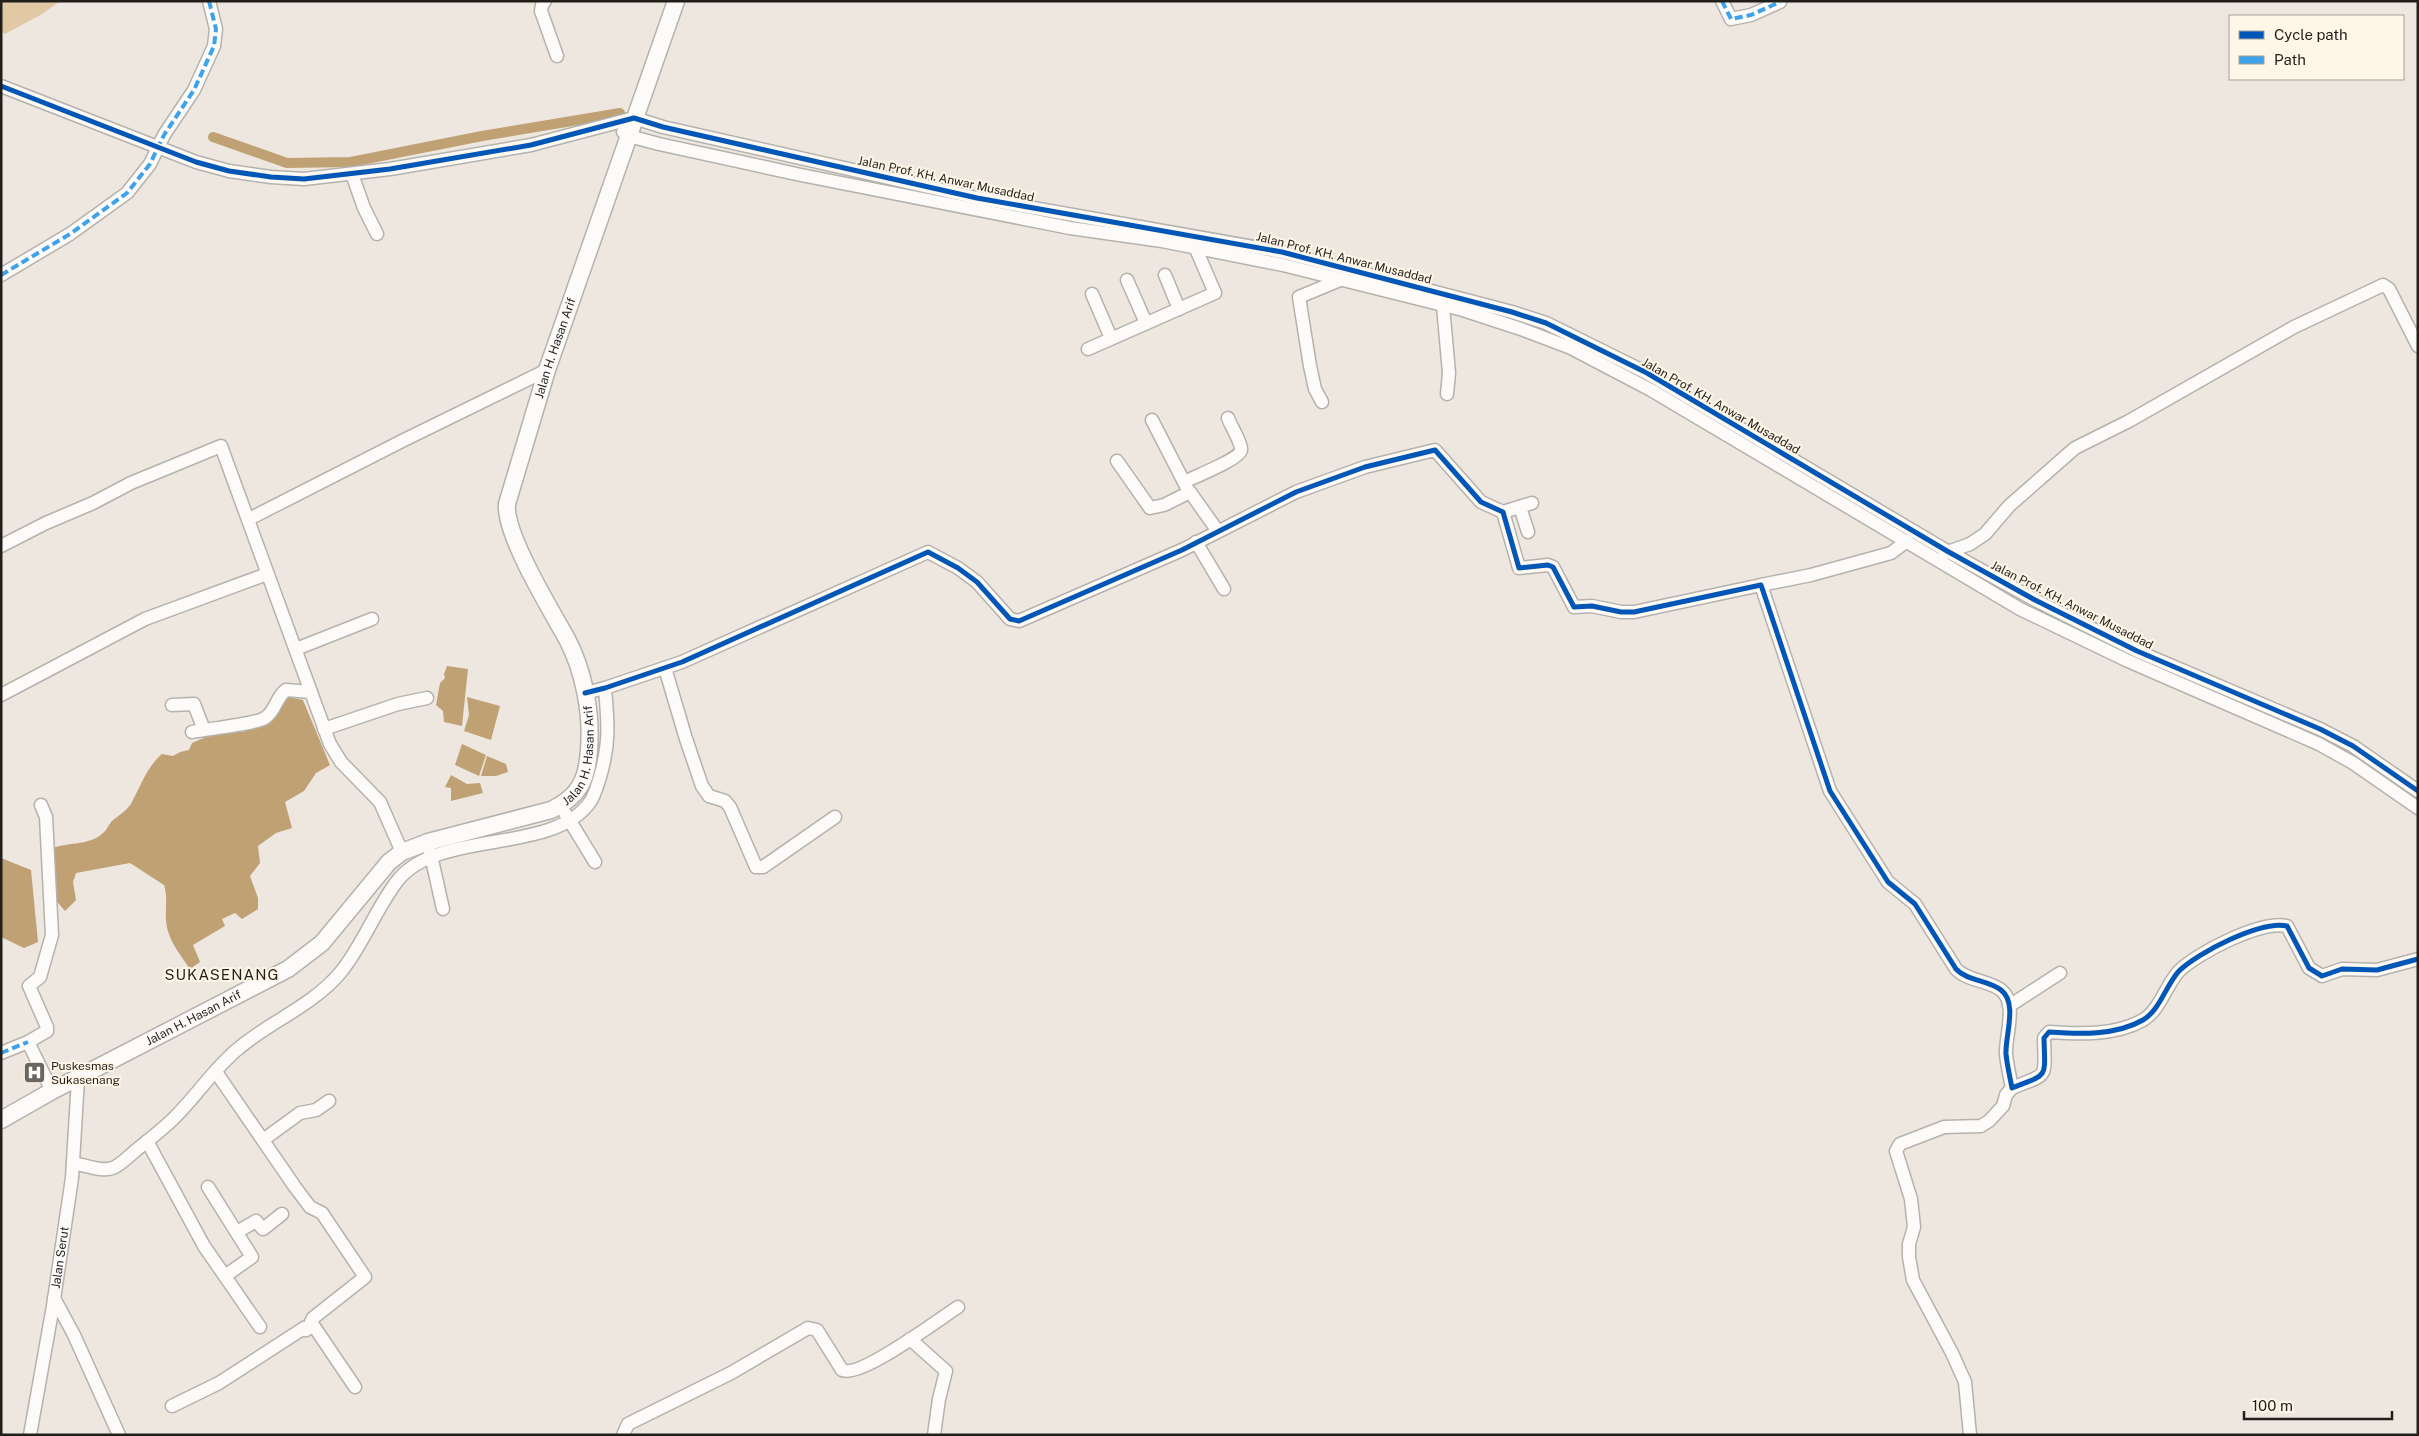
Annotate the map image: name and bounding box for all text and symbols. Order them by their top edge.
legend [2229,15,2404,80]
text: Cycle path [2274,26,2348,43]
text: Path [2274,51,2306,68]
street label: Jalan Prof. KH. Anwar Musaddad [856,153,1036,205]
street label: Jalan Prof. KH. Anwar Musaddad [1255,229,1433,287]
street label: Jalan H. Hasan Arif [532,296,579,400]
street label: Jalan Prof. KH. Anwar Musaddad [1639,355,1803,457]
street label: Jalan Prof. KH. Anwar Musaddad [1989,558,2155,652]
street label: Jalan H. Hasan Arif [560,705,597,808]
district label: SUKASENANG [164,966,280,983]
street label: Jalan H. Hasan Arif [143,987,244,1048]
place label: Puskesmas Sukasenang [51,1059,120,1087]
hospital icon: Puskesmas Sukasenang [23,1061,47,1085]
street label: Jalan Serut [49,1225,72,1290]
scale bar [2244,1388,2392,1420]
text: 100 m [2252,1397,2293,1414]

